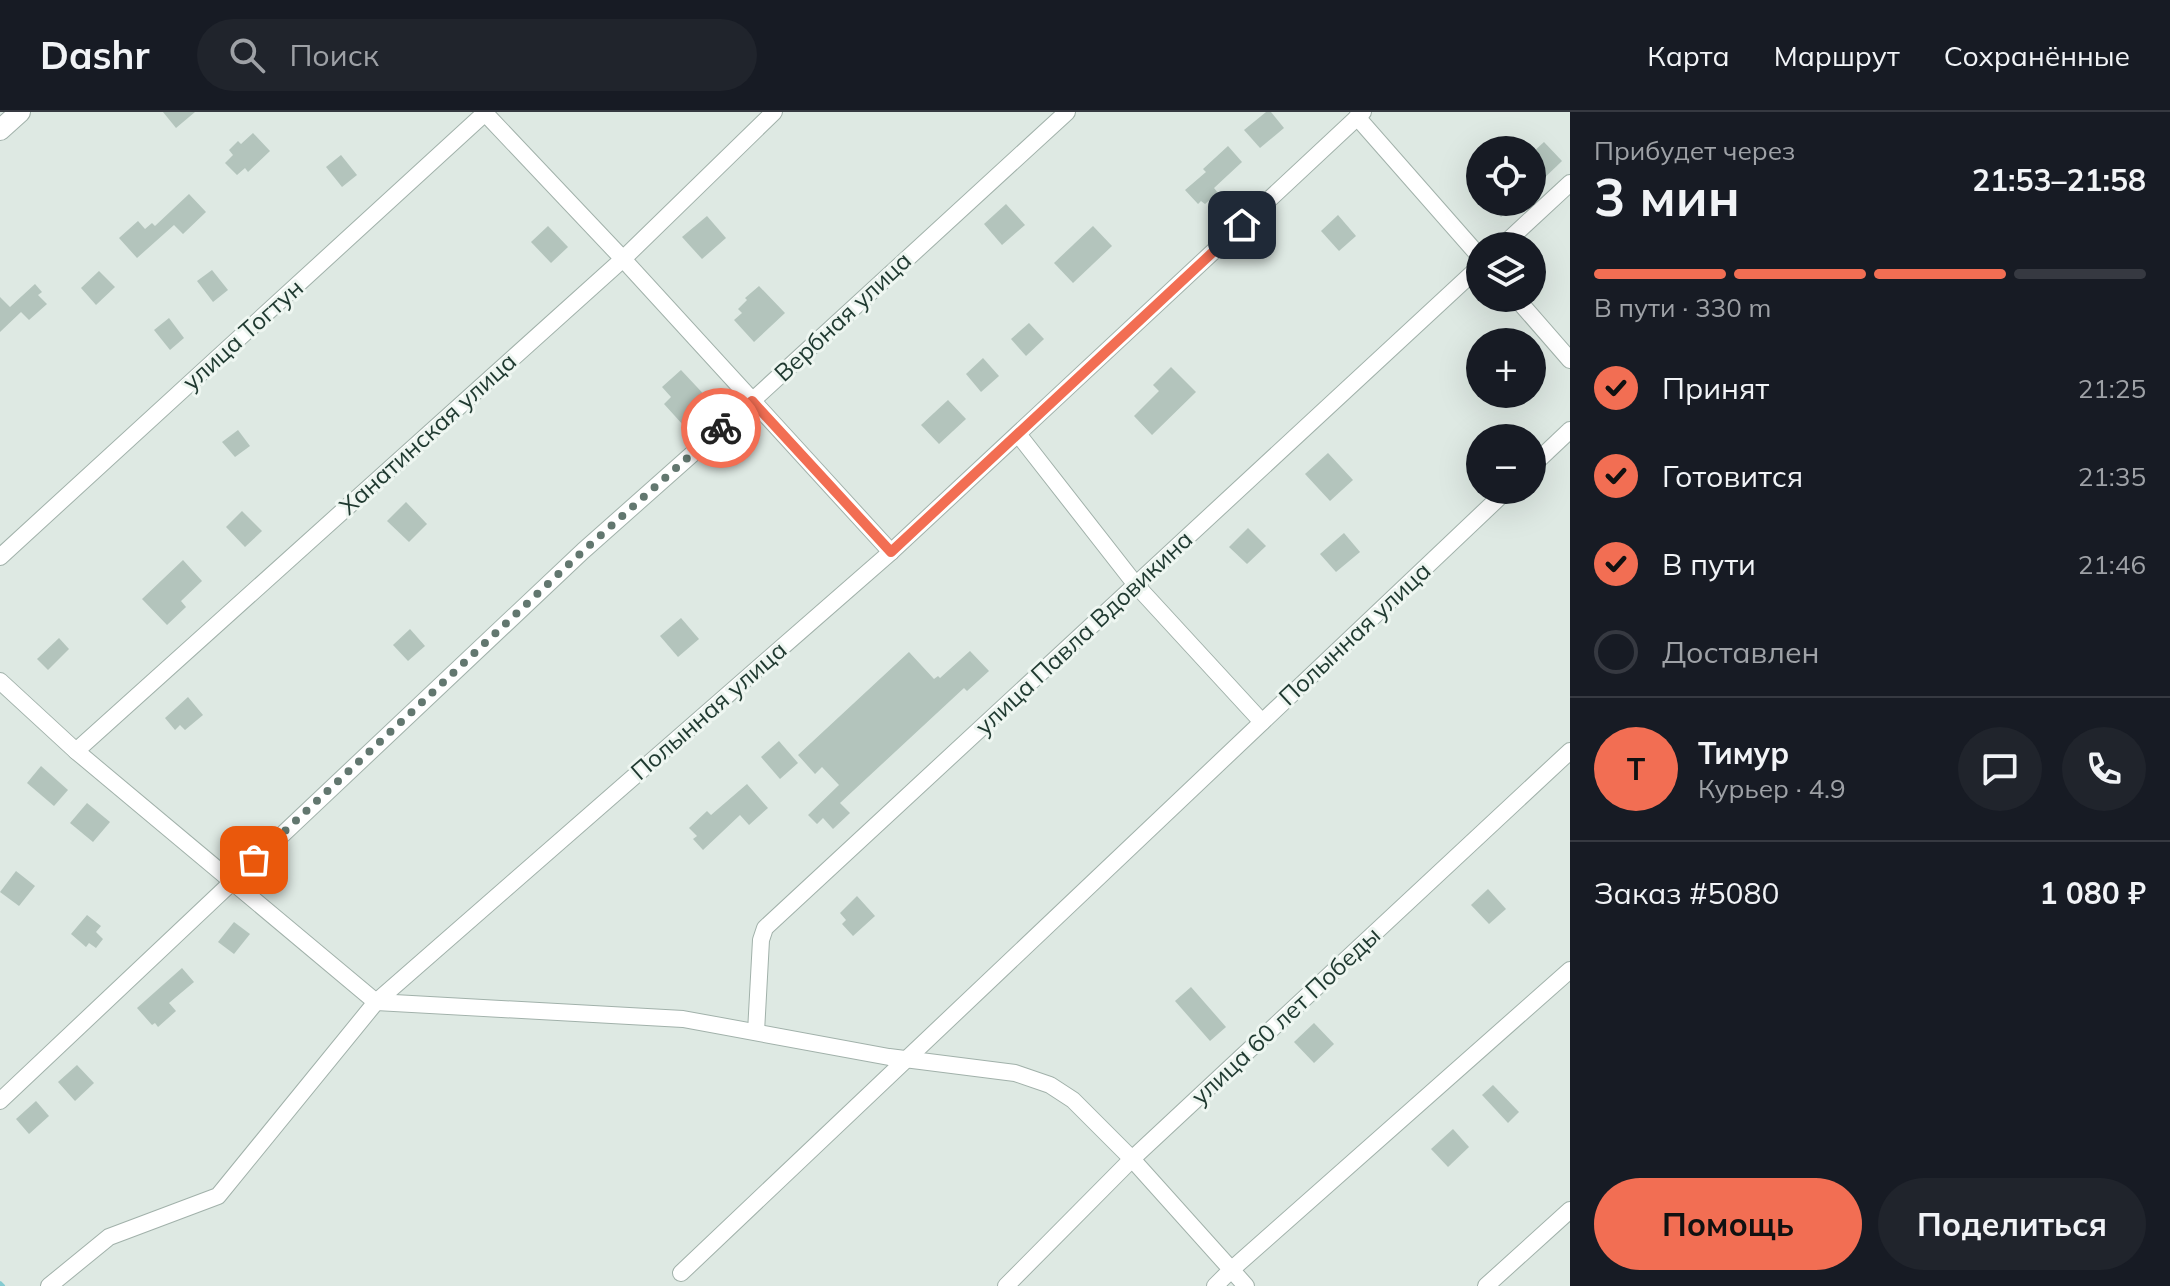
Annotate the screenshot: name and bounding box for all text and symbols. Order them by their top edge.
search box [197,19,757,91]
text: Dashr [40,31,149,79]
icon: search [225,33,269,77]
text: Поиск [289,36,379,74]
text: Карта [1647,38,1730,73]
text: Маршрут [1774,38,1900,73]
text: Сохранённые [1944,38,2130,73]
text: Прибудет через [1594,134,1795,167]
map controls [1466,136,1546,504]
button: locate [1466,136,1546,216]
text: 21:53–21:58 [1972,161,2146,199]
text: 3 мин [1594,164,1740,229]
pin [1208,191,1276,259]
icon: home [1220,203,1264,247]
button: layers [1466,232,1546,312]
street label: Вербная улица [768,245,917,387]
street label: улица Тогтун [176,272,309,396]
text: В пути · 330 m [1594,291,1771,324]
button: + [1466,328,1546,408]
street label: Ханатинская улица [333,346,522,521]
icon: check [1594,366,1638,410]
text: Принят [1662,369,1769,407]
text: 21:25 [2078,372,2146,405]
courier [681,388,761,468]
icon: bike [699,406,743,450]
button: − [1466,424,1546,504]
icon: check [1594,454,1638,498]
text: Готовится [1662,457,1803,495]
text: 21:35 [2078,460,2146,493]
street label: улица Павла Вдовикина [968,524,1198,741]
icon: check [1594,542,1638,586]
text: В пути [1662,545,1756,583]
text: 21:46 [2078,548,2146,581]
street label: Полынная улица [1272,555,1436,711]
text: Доставлен [1662,633,1820,671]
street label: Полынная улица [624,634,792,786]
button: chat [1958,727,2042,811]
button: phone [2062,727,2146,811]
text: Тимур [1698,734,1789,772]
text: Т [1627,750,1645,788]
text: Курьер · 4.9 [1698,772,1846,805]
pin [220,826,288,894]
icon: bag [232,838,276,882]
text: Заказ #5080 [1594,874,1779,912]
text: 1 080 ₽ [2040,874,2146,912]
street label: улица 60 лет Победы [1184,920,1386,1111]
button: Помощь [1594,1178,1862,1270]
button: Поделиться [1878,1178,2146,1270]

